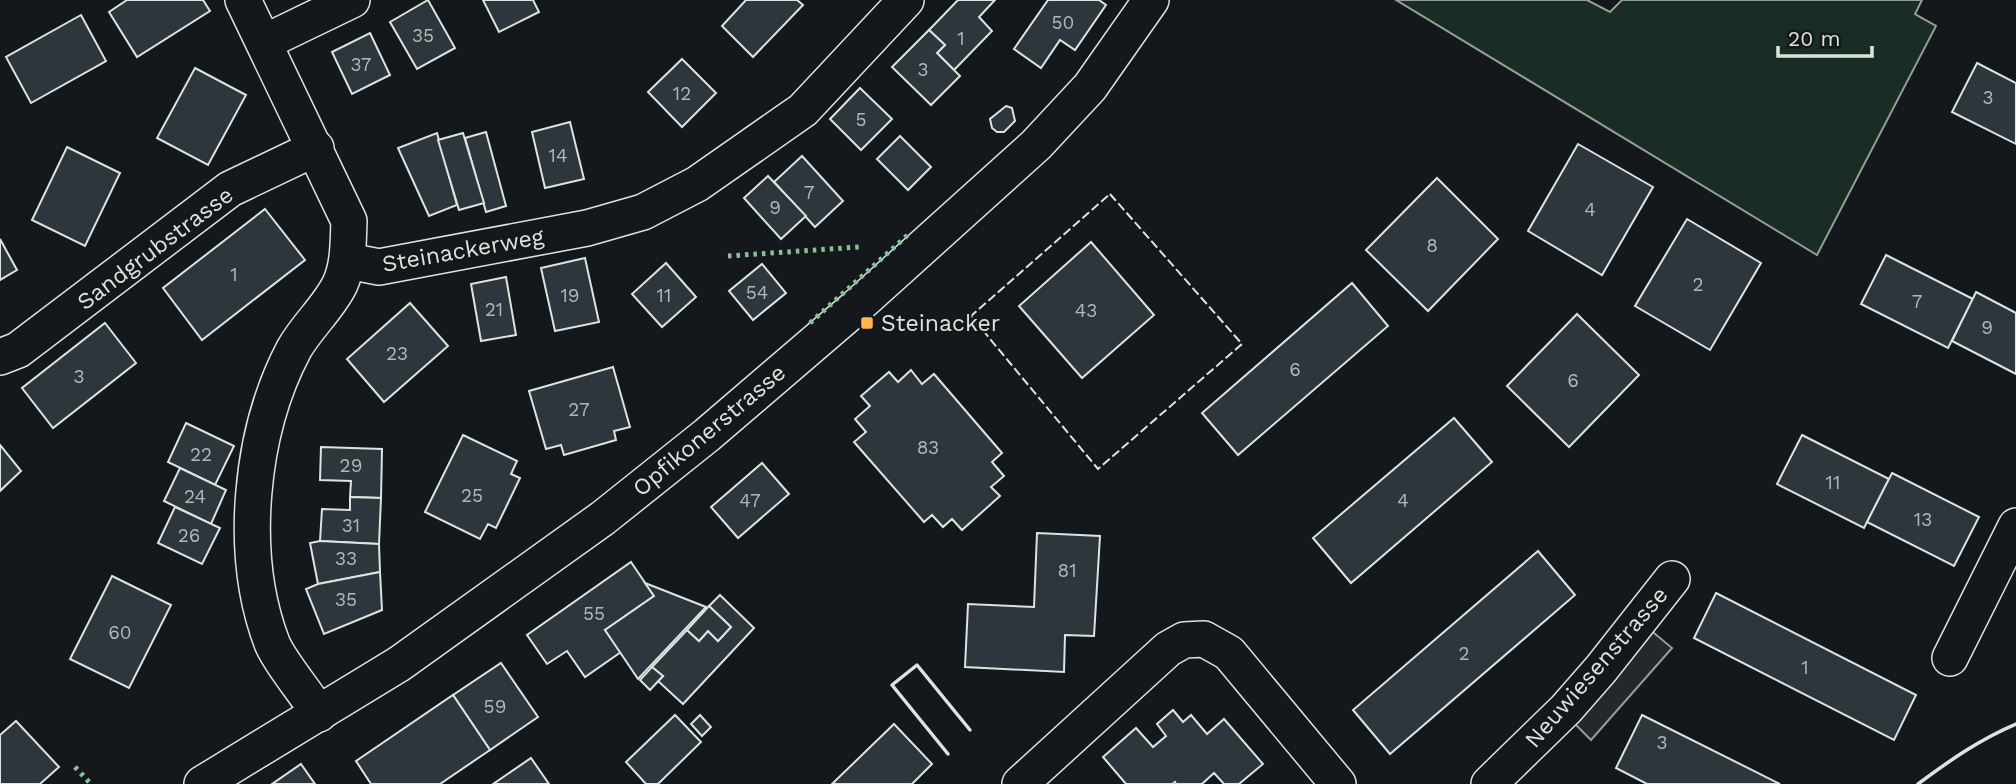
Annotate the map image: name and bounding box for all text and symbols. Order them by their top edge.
house number: 50 [1052,11,1074,34]
scale bar [1778,14,1872,58]
house number: 35 [412,24,434,47]
text: 20 m [1788,26,1840,51]
house number: 1 [957,27,965,50]
house number: 37 [351,53,371,76]
house number: 3 [917,58,929,81]
house number: 12 [673,82,691,105]
house number: 3 [1982,86,1994,109]
house number: 5 [855,108,867,131]
house number: 14 [548,144,568,167]
street label: Sandgrubstrasse [72,181,238,316]
house number: 7 [804,181,814,204]
house number: 9 [769,196,781,219]
house number: 4 [1584,198,1596,221]
street label: Steinackerweg [380,223,547,278]
house number: 8 [1426,234,1438,257]
house number: 1 [230,263,238,286]
house number: 2 [1692,273,1704,296]
house number: 54 [746,281,768,304]
house number: 19 [560,284,580,307]
house number: 11 [657,284,671,307]
house number: 7 [1912,290,1922,313]
house number: 21 [485,298,503,321]
house number: 43 [1075,299,1097,322]
place label: Steinacker [881,310,1000,337]
marker: Steinacker [859,315,875,331]
house number: 9 [1981,316,1993,339]
house number: 23 [386,342,408,365]
house number: 6 [1289,358,1301,381]
street label: Opfikonerstrasse [628,359,791,502]
house number: 3 [73,365,85,388]
house number: 6 [1567,369,1579,392]
house number: 27 [568,398,590,421]
house number: 83 [917,436,939,459]
house number: 22 [190,443,212,466]
house number: 29 [340,454,362,477]
house number: 11 [1826,471,1840,494]
house number: 25 [461,484,483,507]
house number: 24 [184,485,206,508]
house number: 47 [739,489,761,512]
house number: 4 [1397,489,1409,512]
house number: 13 [1914,508,1932,531]
house number: 31 [342,514,360,537]
house number: 26 [178,524,200,547]
house number: 33 [335,547,357,570]
house number: 81 [1057,559,1077,582]
street label: Neuwiesenstrasse [1519,582,1673,753]
house number: 35 [335,588,357,611]
house number: 55 [583,602,605,625]
house number: 60 [108,621,132,644]
house number: 2 [1458,642,1470,665]
house number: 1 [1801,656,1809,679]
house number: 59 [484,695,506,718]
house number: 3 [1656,731,1668,754]

